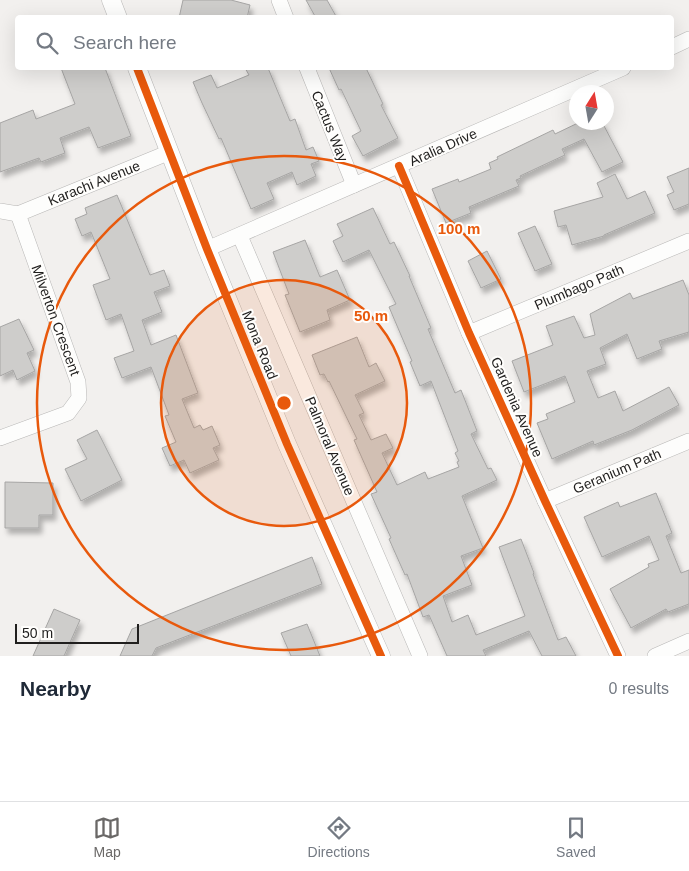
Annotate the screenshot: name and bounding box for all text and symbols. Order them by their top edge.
search box [15,15,674,70]
icon: search [33,29,61,57]
text: Search here [73,32,177,53]
north arrow [569,85,614,130]
street label: Cactus Way [309,88,351,164]
street label: Aralia Drive [407,125,479,169]
street label: Karachi Avenue [46,157,143,209]
text: 100 m [438,220,480,237]
street label: Plumbago Path [532,261,626,313]
street label: Milverton Crescent [29,262,84,378]
text: 50 m [354,307,388,324]
street label: Mona Road [239,308,281,382]
street label: Gardenia Avenue [488,354,546,460]
centre of rings [275,394,293,412]
street label: Palmoral Avenue [302,394,358,498]
street label: Geranium Path [571,445,663,497]
scale bar [15,621,139,644]
text: 50 m [22,625,53,641]
text: Nearby [20,677,91,700]
text: 0 results [609,680,669,697]
tab: Map [93,814,121,860]
tab: Directions [308,814,370,860]
tab: Saved [556,814,596,860]

